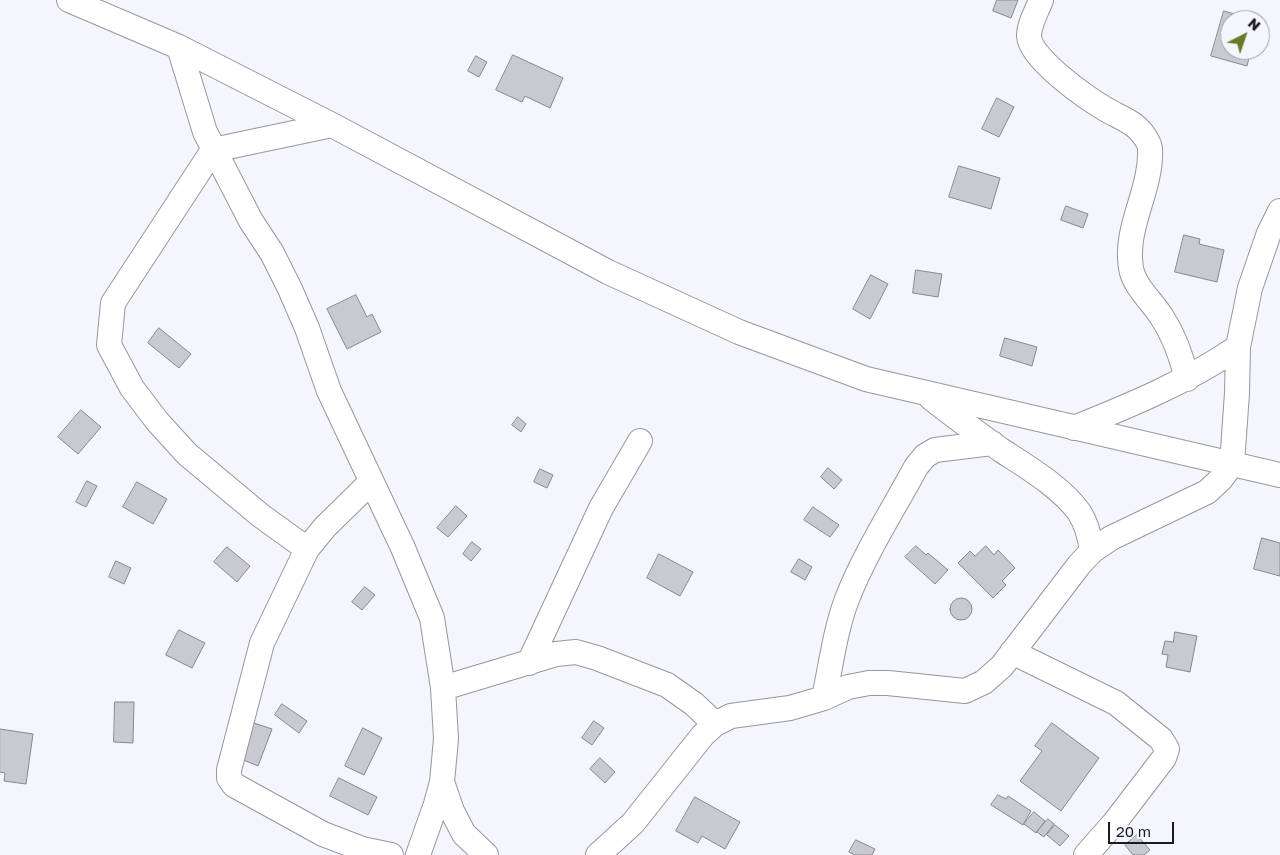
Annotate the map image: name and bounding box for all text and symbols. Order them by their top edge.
north arrow [1220,10,1270,60]
text: N [1245,14,1264,34]
scale bar [1110,812,1176,844]
text: 20 m [1116,822,1151,840]

